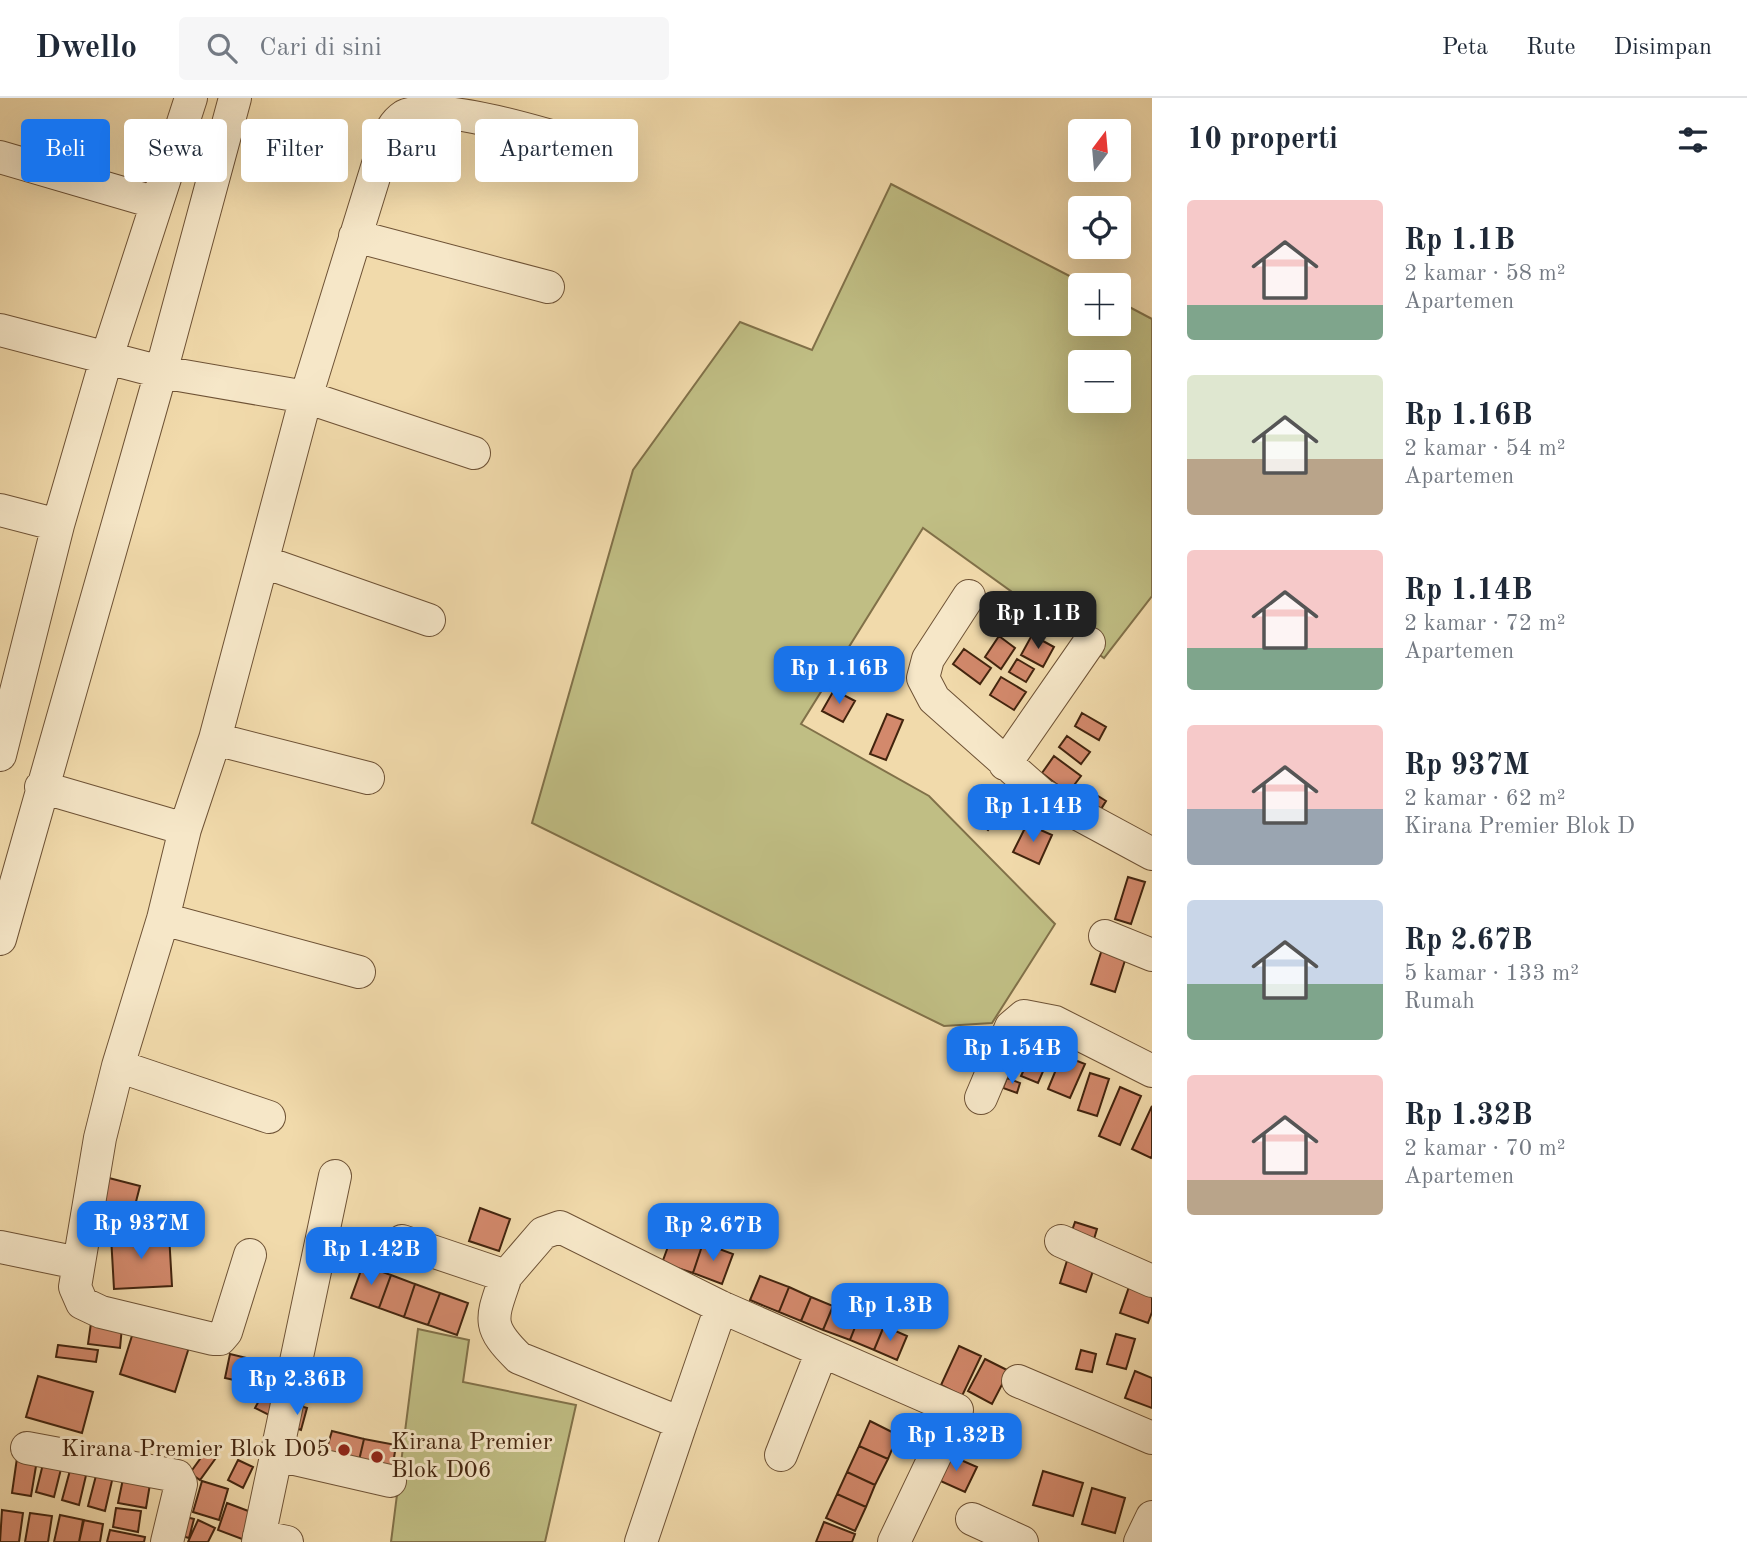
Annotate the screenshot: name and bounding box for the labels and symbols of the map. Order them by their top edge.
north arrow [1068,119,1130,182]
pin: Rp 1.1B [973,592,1103,651]
pin: Rp 1.16B [767,646,911,706]
pin: Rp 1.14B [961,784,1105,844]
pin: Rp 1.54B [940,1026,1084,1086]
pin: Rp 937M [76,1202,206,1261]
pin: Rp 2.67B [641,1204,785,1263]
pin: Rp 1.42B [299,1228,443,1287]
pin: Rp 1.3B [825,1284,955,1343]
pin: Rp 2.36B [225,1358,369,1417]
pin: Rp 1.32B [884,1414,1028,1473]
place label: Kirana Premier Blok D06 [391,1431,553,1483]
place label: Kirana Premier Blok D05 [61,1438,330,1462]
marker: Kirana Premier Blok D05 [336,1442,352,1458]
marker: Kirana Premier Blok D06 [369,1449,385,1465]

